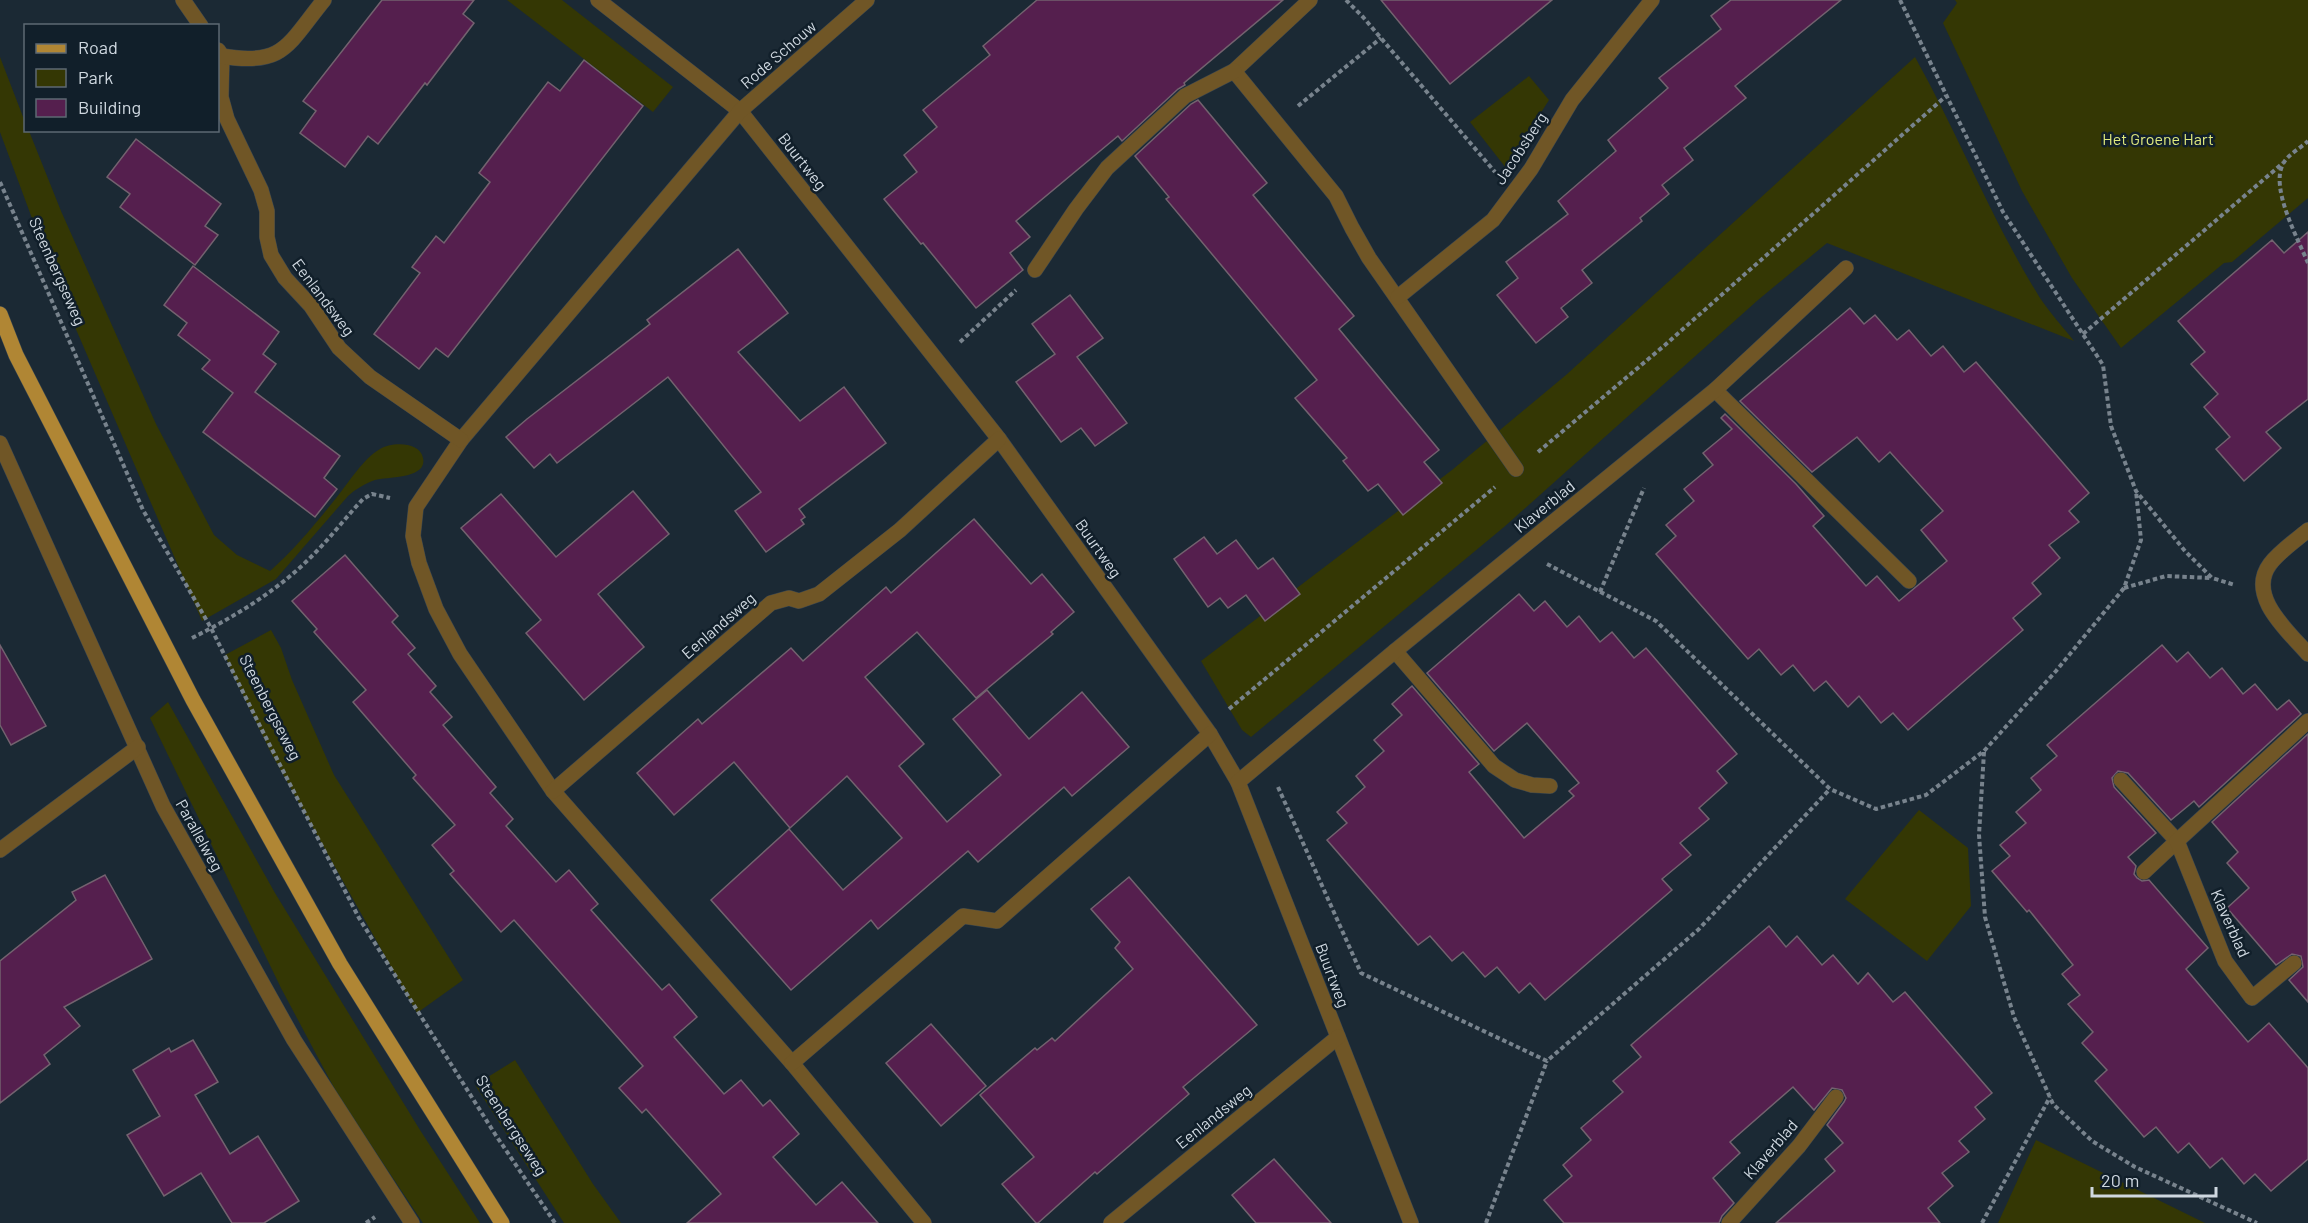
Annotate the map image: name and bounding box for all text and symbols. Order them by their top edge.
street label: Rode Schouw [736,16,820,92]
legend [24,24,219,132]
text: Road [78,36,118,58]
text: Park [78,66,113,88]
text: Building [78,96,141,118]
street label: Jacobsberg [1490,108,1550,188]
street label: Buurtweg [775,129,831,193]
park label: Het Groene Hart [2102,129,2214,148]
street label: Steenbergseweg [26,214,90,328]
street label: Eenlandsweg [289,255,359,339]
street label: Klaverblad [1510,476,1578,536]
street label: Buurtweg [1072,515,1126,581]
street label: Eenlandsweg [677,588,759,662]
street label: Steenbergseweg [236,651,306,763]
street label: Parallelweg [172,796,228,874]
street label: Klaverblad [2208,886,2254,960]
street label: Buurtweg [1312,940,1354,1010]
street label: Steenbergseweg [472,1071,552,1179]
street label: Eenlandsweg [1171,1080,1255,1152]
street label: Klaverblad [1739,1115,1801,1183]
scale bar [2092,1160,2216,1198]
text: 20 m [2101,1169,2139,1191]

